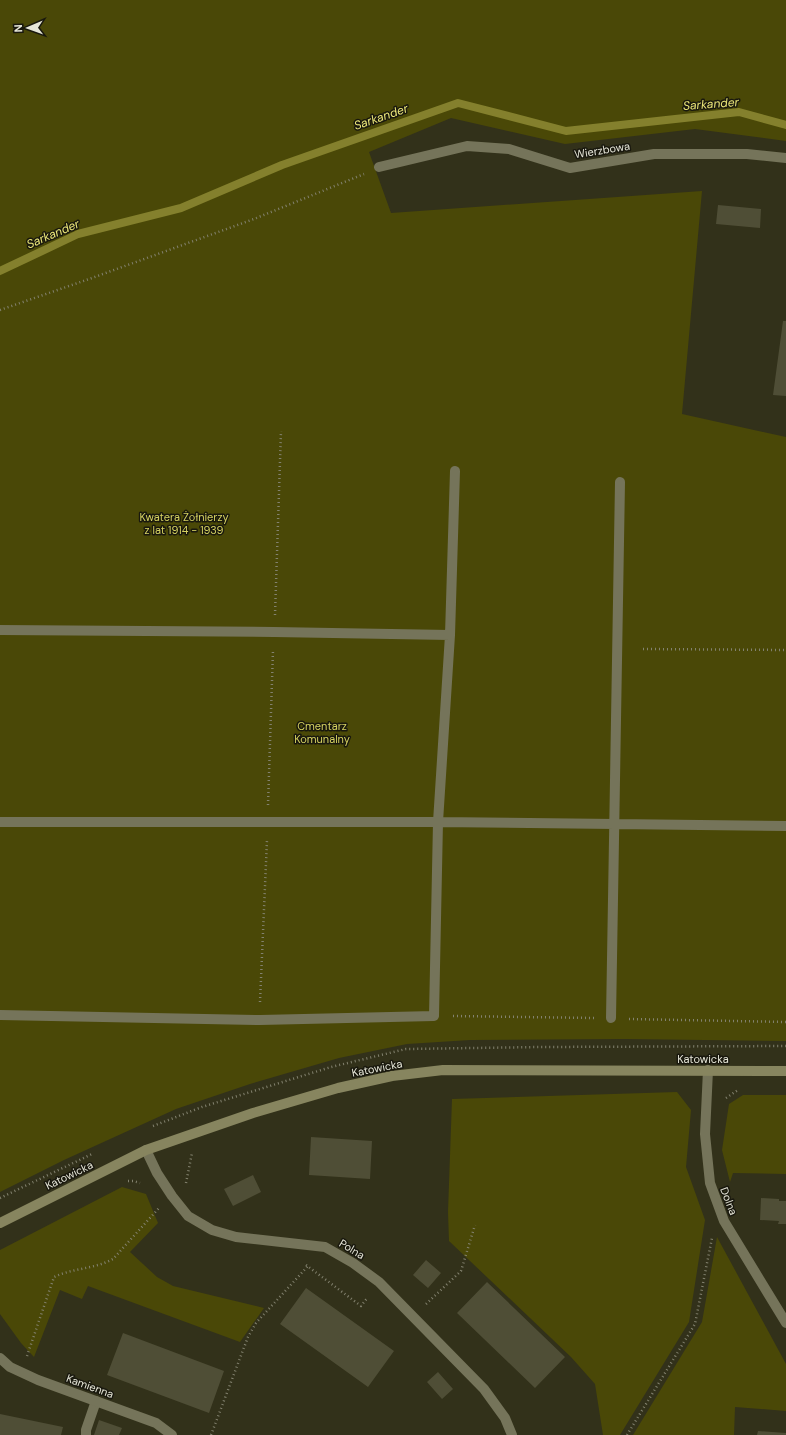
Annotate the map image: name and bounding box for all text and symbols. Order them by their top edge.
north arrow [8,8,48,48]
text: N [11,24,25,33]
water label: Sarkander [682,94,740,114]
water label: Sarkander [352,100,411,134]
street label: Wierzbowa [573,139,631,161]
water label: Sarkander [24,215,82,252]
park label: Kwatera Żołnierzy z lat 1914 - 1939 [139,510,229,537]
park label: Cmentarz Komunalny [294,719,350,746]
street label: Katowicka [677,1052,729,1066]
street label: Katowicka [350,1056,404,1080]
street label: Katowicka [43,1157,95,1193]
street label: Dolna [717,1185,741,1217]
street label: Polna [337,1236,367,1262]
street label: Kamienna [64,1371,116,1401]

